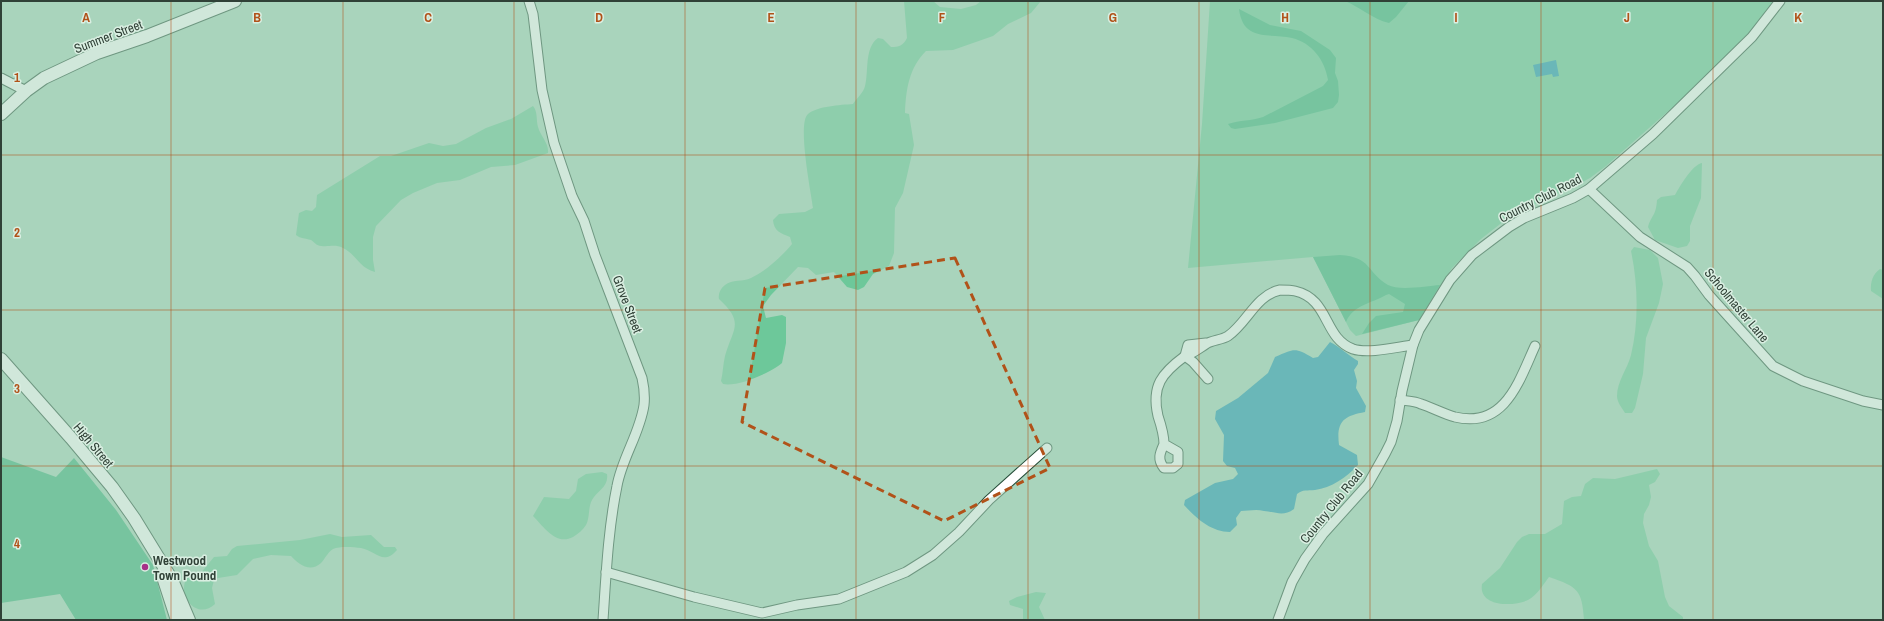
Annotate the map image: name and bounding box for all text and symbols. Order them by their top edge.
text: A [82,9,90,26]
text: B [253,9,261,26]
text: C [424,9,432,26]
text: D [595,9,603,26]
text: E [767,9,775,26]
text: F [939,9,946,26]
text: G [1109,9,1117,26]
text: H [1281,9,1289,26]
text: I [1455,9,1458,26]
text: J [1624,9,1630,26]
text: K [1794,9,1802,26]
street label: Summer Street [72,16,145,57]
text: 1 [14,69,20,86]
street label: Country Club Road [1496,170,1585,227]
text: 2 [14,224,20,241]
street label: Schoolmaster Lane [1701,265,1773,346]
street label: Grove Street [609,273,646,335]
text: 3 [14,380,20,397]
street label: High Street [70,419,117,471]
street label: Country Club Road [1296,466,1367,547]
text: 4 [14,535,20,552]
place label: Westwood Town Pound [153,552,216,584]
marker: Westwood Town Pound [140,562,150,572]

